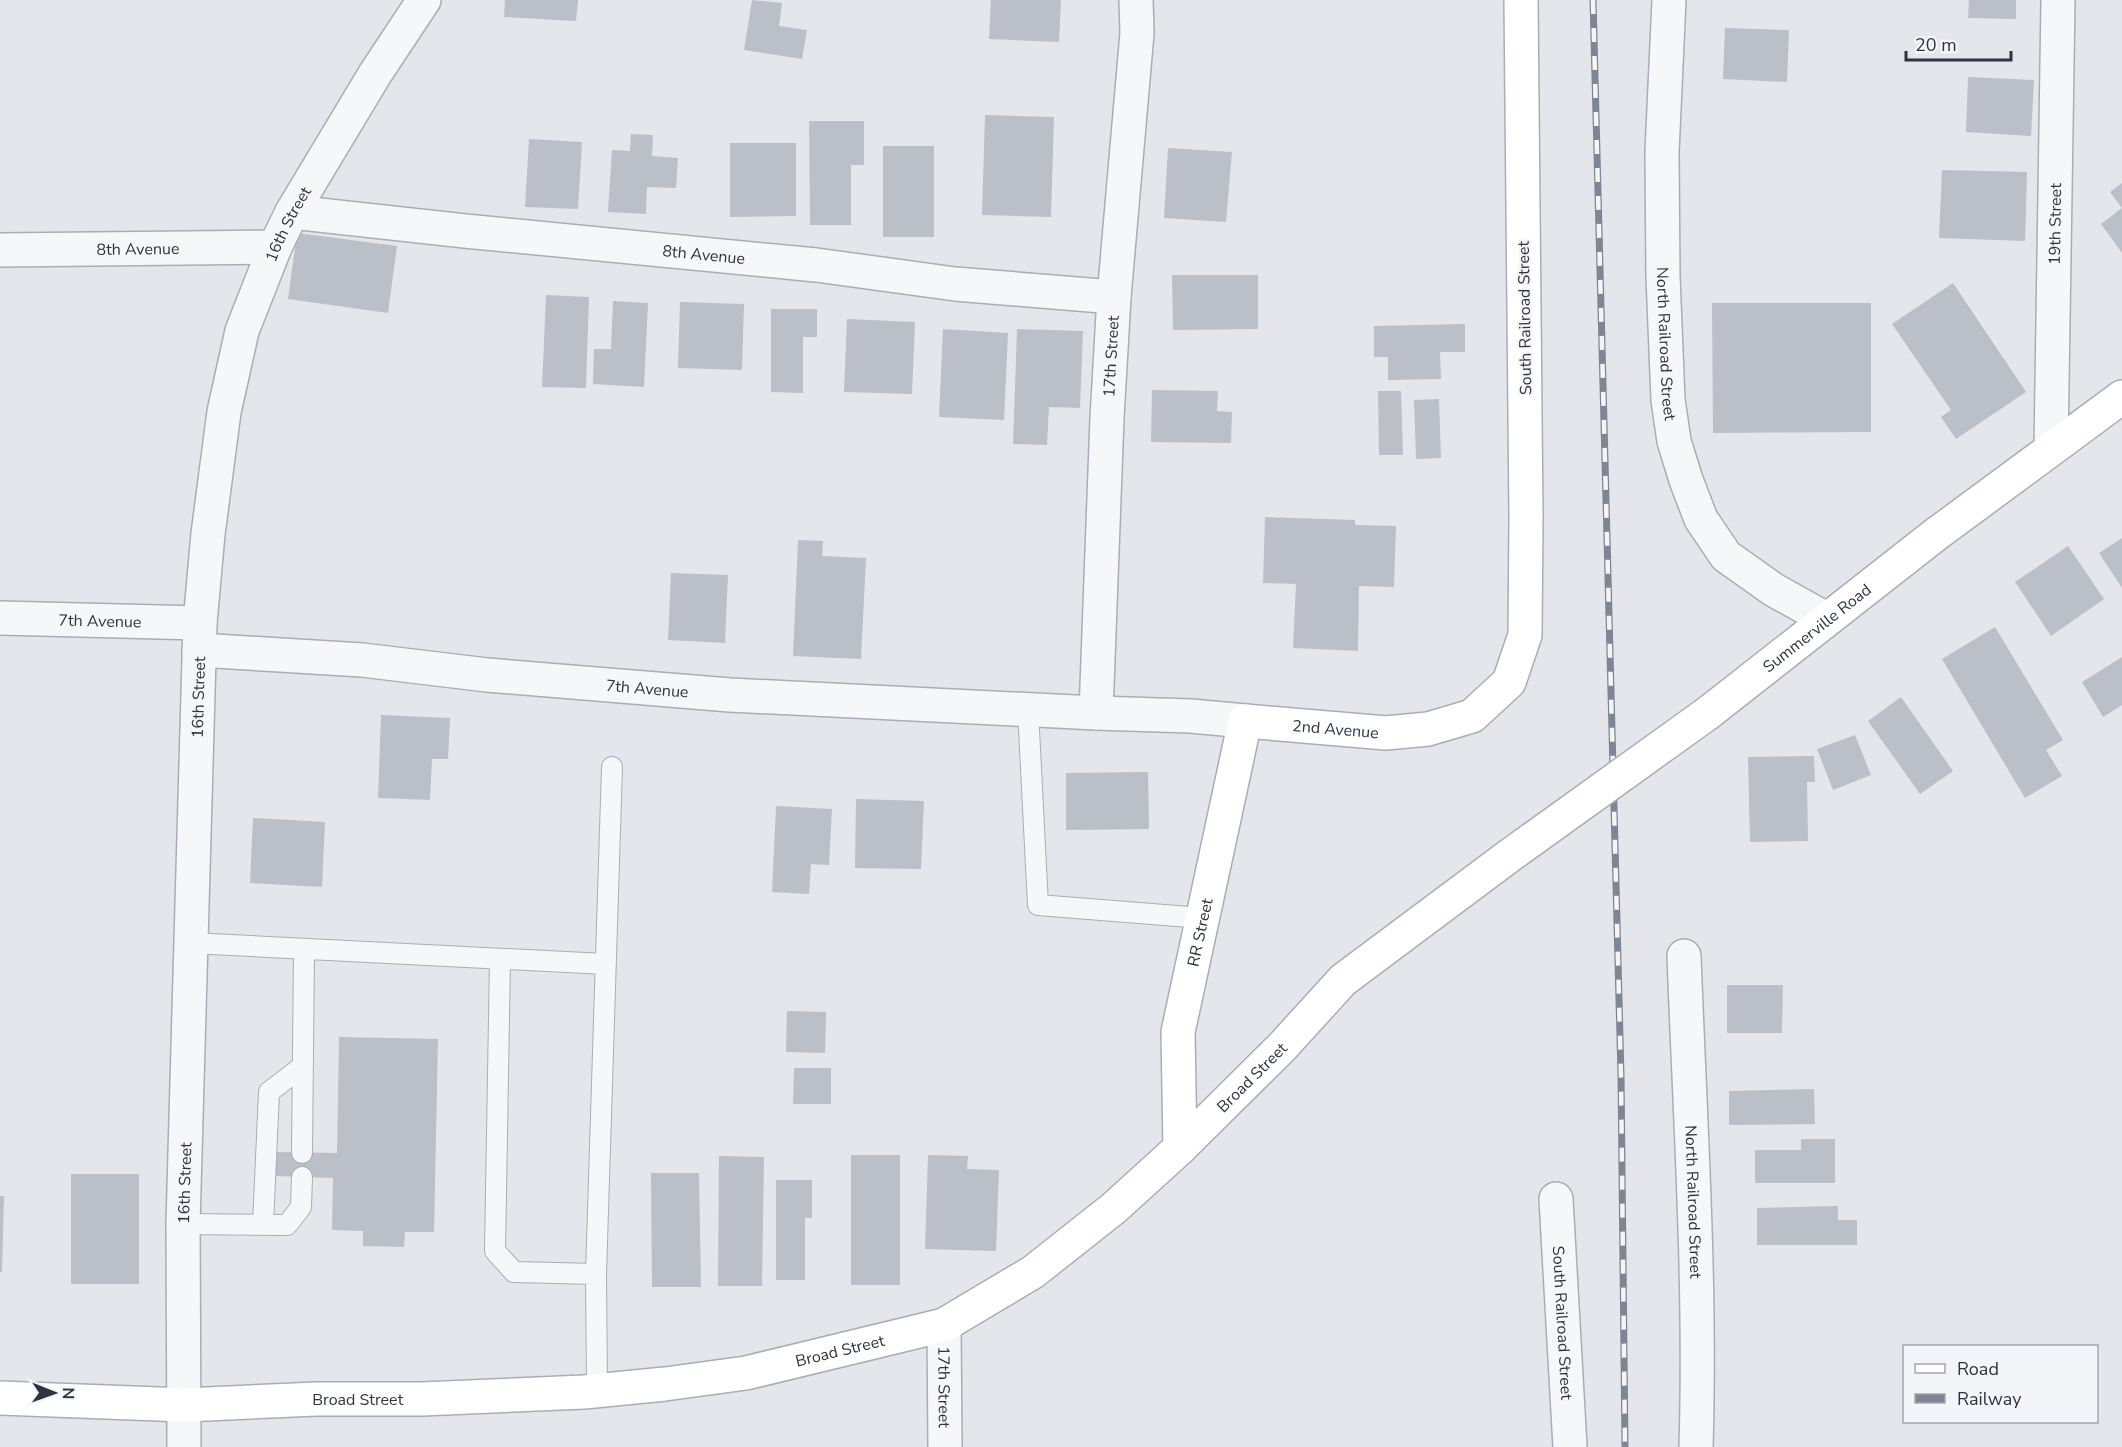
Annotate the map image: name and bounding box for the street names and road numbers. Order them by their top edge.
street label: 16th Street [260,182,317,265]
street label: 19th Street [2044,183,2067,265]
street label: 8th Avenue [96,238,180,261]
street label: 8th Avenue [661,240,746,270]
street label: South Railroad Street [1513,240,1537,395]
street label: North Railroad Street [1651,267,1681,422]
street label: 17th Street [1098,315,1125,398]
street label: Summerville Road [1758,579,1876,678]
street label: 7th Avenue [58,609,142,634]
street label: 16th Street [187,656,211,738]
street label: 7th Avenue [605,675,689,704]
street label: 2nd Avenue [1291,715,1380,744]
street label: RR Street [1182,896,1219,969]
street label: Broad Street [1212,1038,1293,1118]
street label: North Railroad Street [1679,1125,1706,1279]
street label: 16th Street [173,1141,197,1224]
street label: South Railroad Street [1547,1245,1577,1401]
street label: Broad Street [793,1330,887,1373]
street label: 17th Street [932,1346,955,1428]
street label: Broad Street [312,1389,404,1411]

